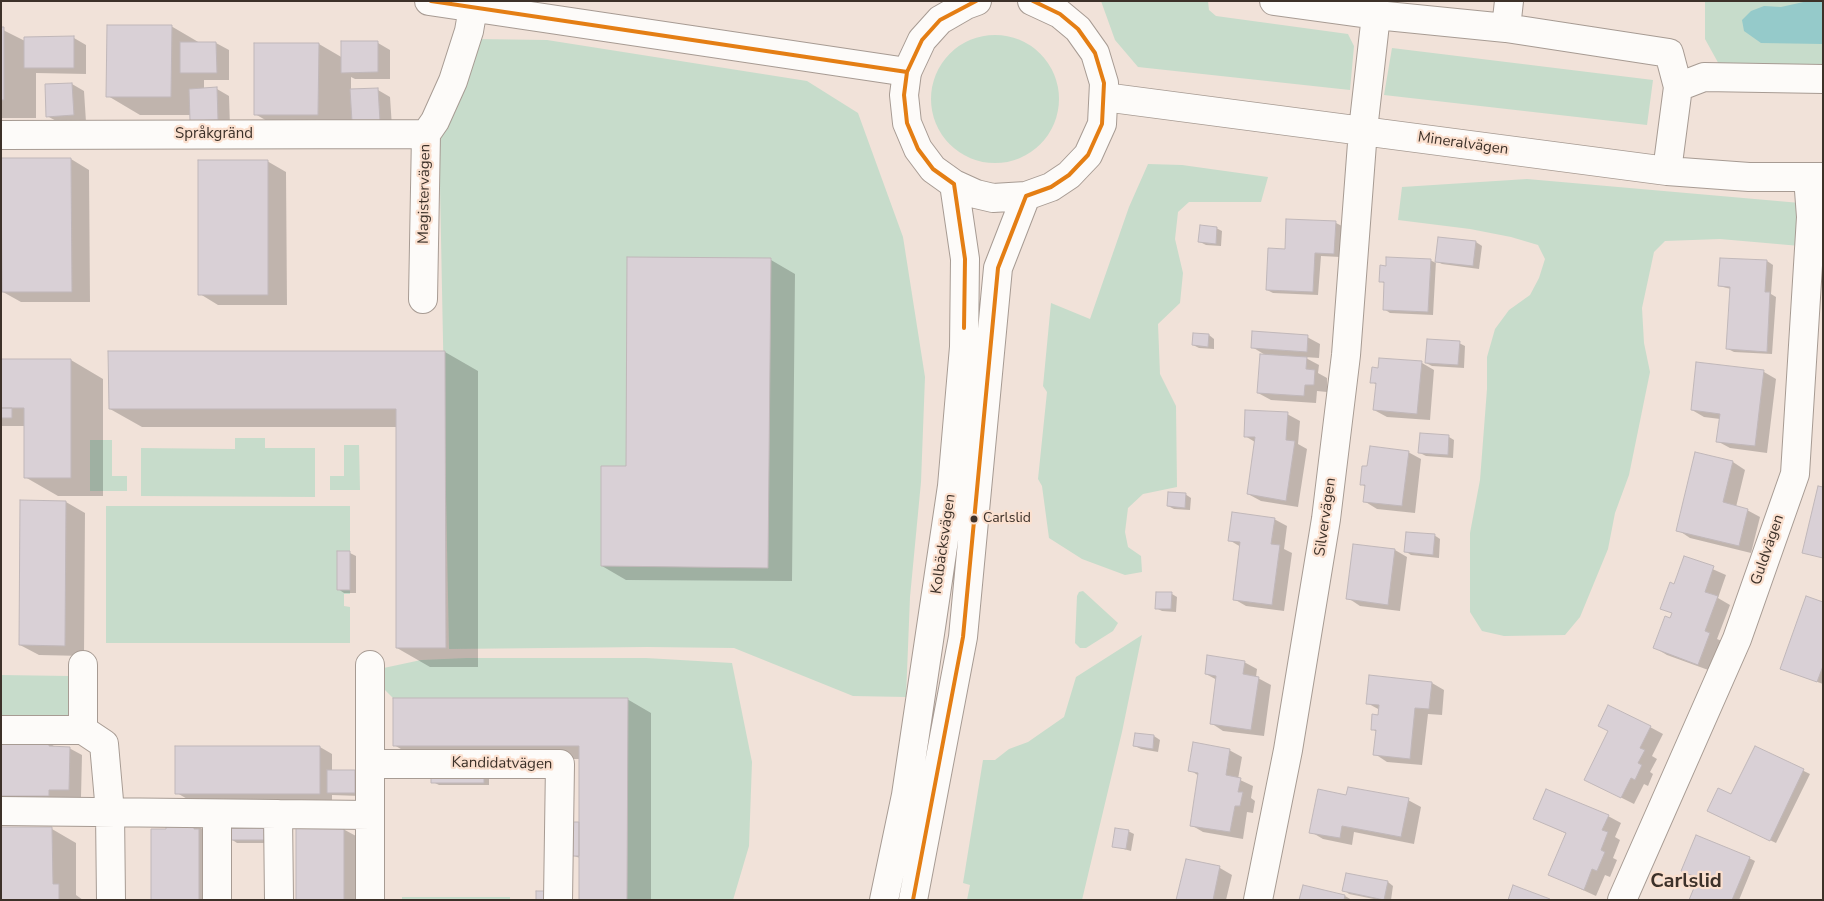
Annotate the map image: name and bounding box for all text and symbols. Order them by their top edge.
street label: Språkgränd [175,125,253,143]
street label: Mineralvägen [1417,129,1509,159]
street label: Magistervägen [415,144,435,244]
street label: Silvervägen [1312,477,1340,557]
street label: Kolbäcksvägen [928,493,960,595]
place label: Carlslid [983,511,1031,527]
street label: Guldvägen [1748,512,1788,588]
marker: Carlslid [969,514,979,524]
street label: Kandidatvägen [451,754,553,774]
district label: Carlslid [1650,870,1722,894]

